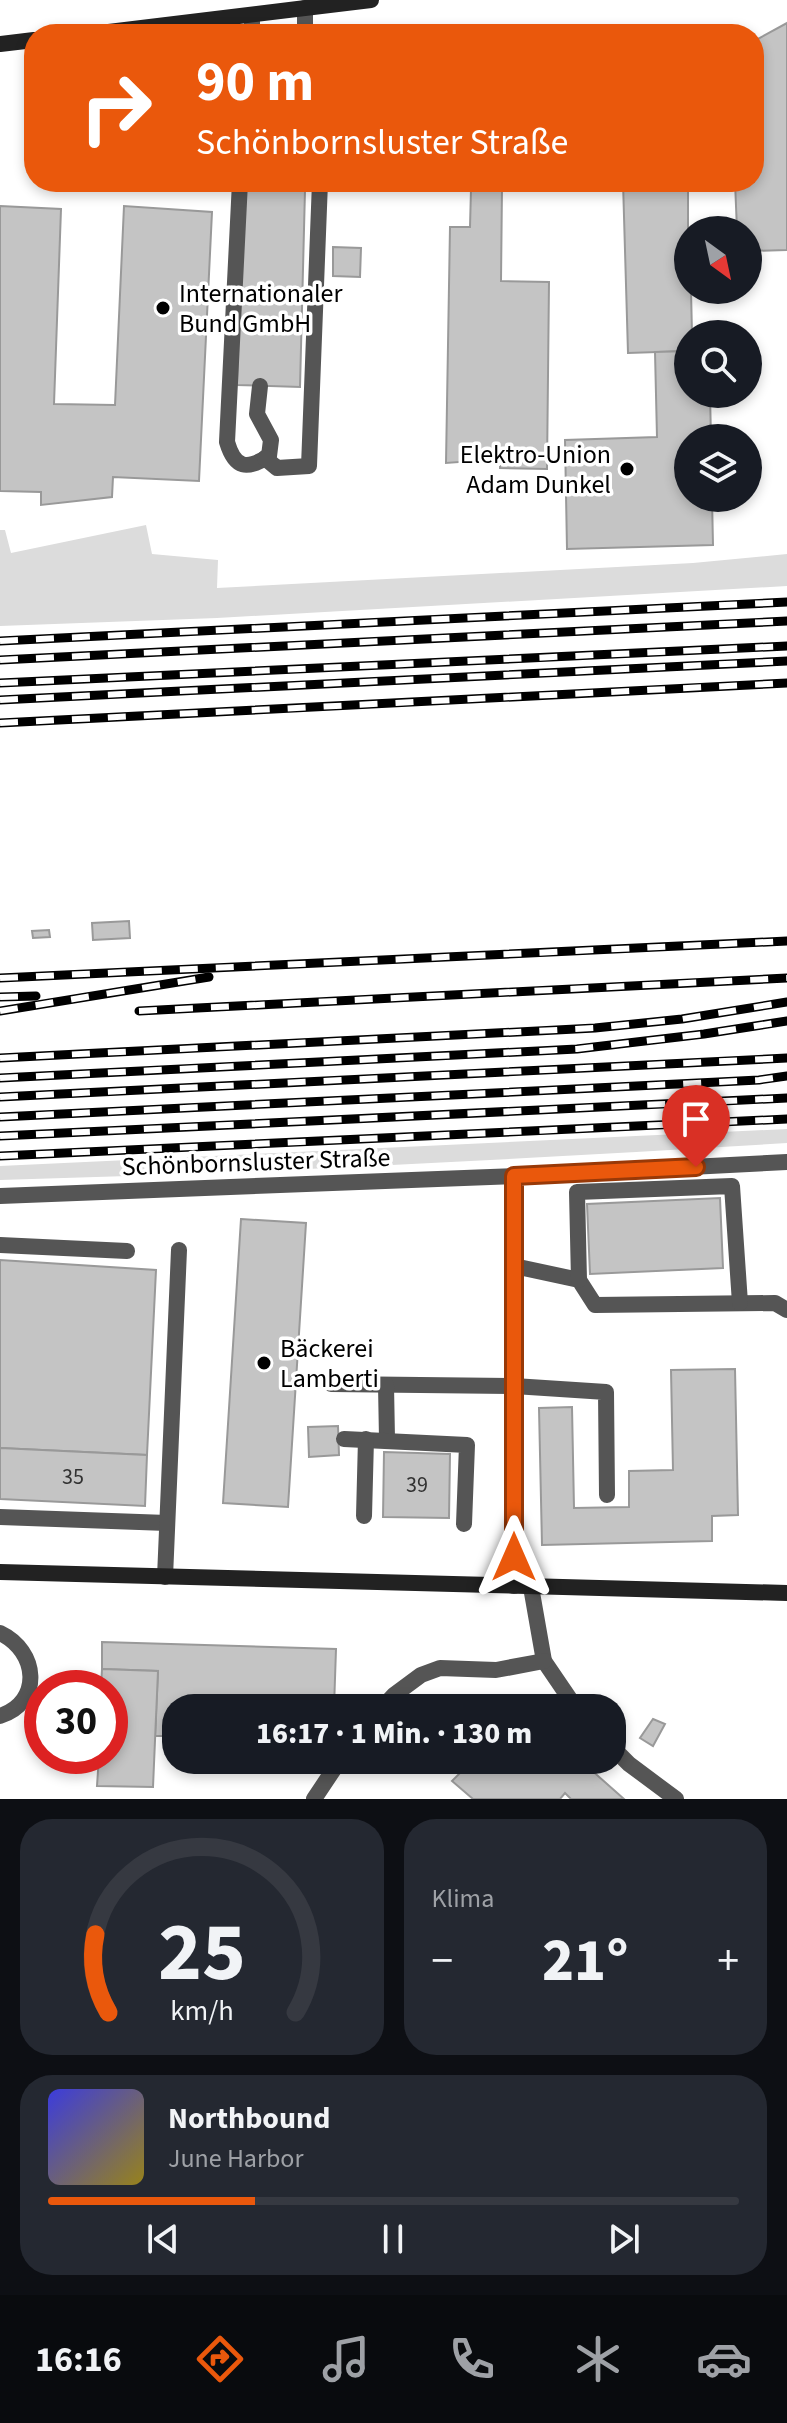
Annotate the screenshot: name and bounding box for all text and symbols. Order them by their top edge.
text: 90 m [196,43,314,122]
icon: right [64,56,168,160]
text: Schönbornsluster Straße [196,117,568,168]
north arrow [674,216,762,304]
map controls [674,216,762,512]
place label: Internationaler Bund GmbH [179,275,344,342]
marker: Internationaler Bund GmbH [154,299,172,317]
button: search [674,320,762,408]
button: layers [674,424,762,512]
place label: Elektro-Union Adam Dunkel [460,436,611,503]
marker: Elektro-Union Adam Dunkel [618,460,636,478]
pin [662,1085,730,1167]
icon: arrive [674,1097,718,1141]
street label: Schönbornsluster Straße [121,1139,391,1185]
place label: Bäckerei Lamberti [280,1330,379,1397]
marker: Bäckerei Lamberti [255,1354,273,1372]
house number: 35 [62,1461,84,1493]
house number: 39 [406,1469,428,1501]
position arrow [472,1515,556,1599]
speed limit sign: 30 [24,1670,128,1774]
text: 16:17 · 1 Min. · 130 m [256,1712,532,1755]
text: Klima [432,1880,494,1917]
text: 25 [158,1894,246,2012]
text: 21° [542,1919,628,2004]
text: − [432,1930,453,1993]
text: + [717,1930,739,1993]
text: km/h [170,1991,233,2031]
text: Northbound [168,2097,330,2140]
text: June Harbor [168,2140,304,2177]
icon: previous [141,2217,185,2261]
icon: pause [371,2217,415,2261]
icon: next [602,2217,646,2261]
icon: directions [192,2331,248,2387]
icon: music [318,2331,374,2387]
icon: phone [444,2331,500,2387]
icon: climate [570,2331,626,2387]
icon: car [696,2331,752,2387]
text: 16:16 [35,2334,122,2385]

